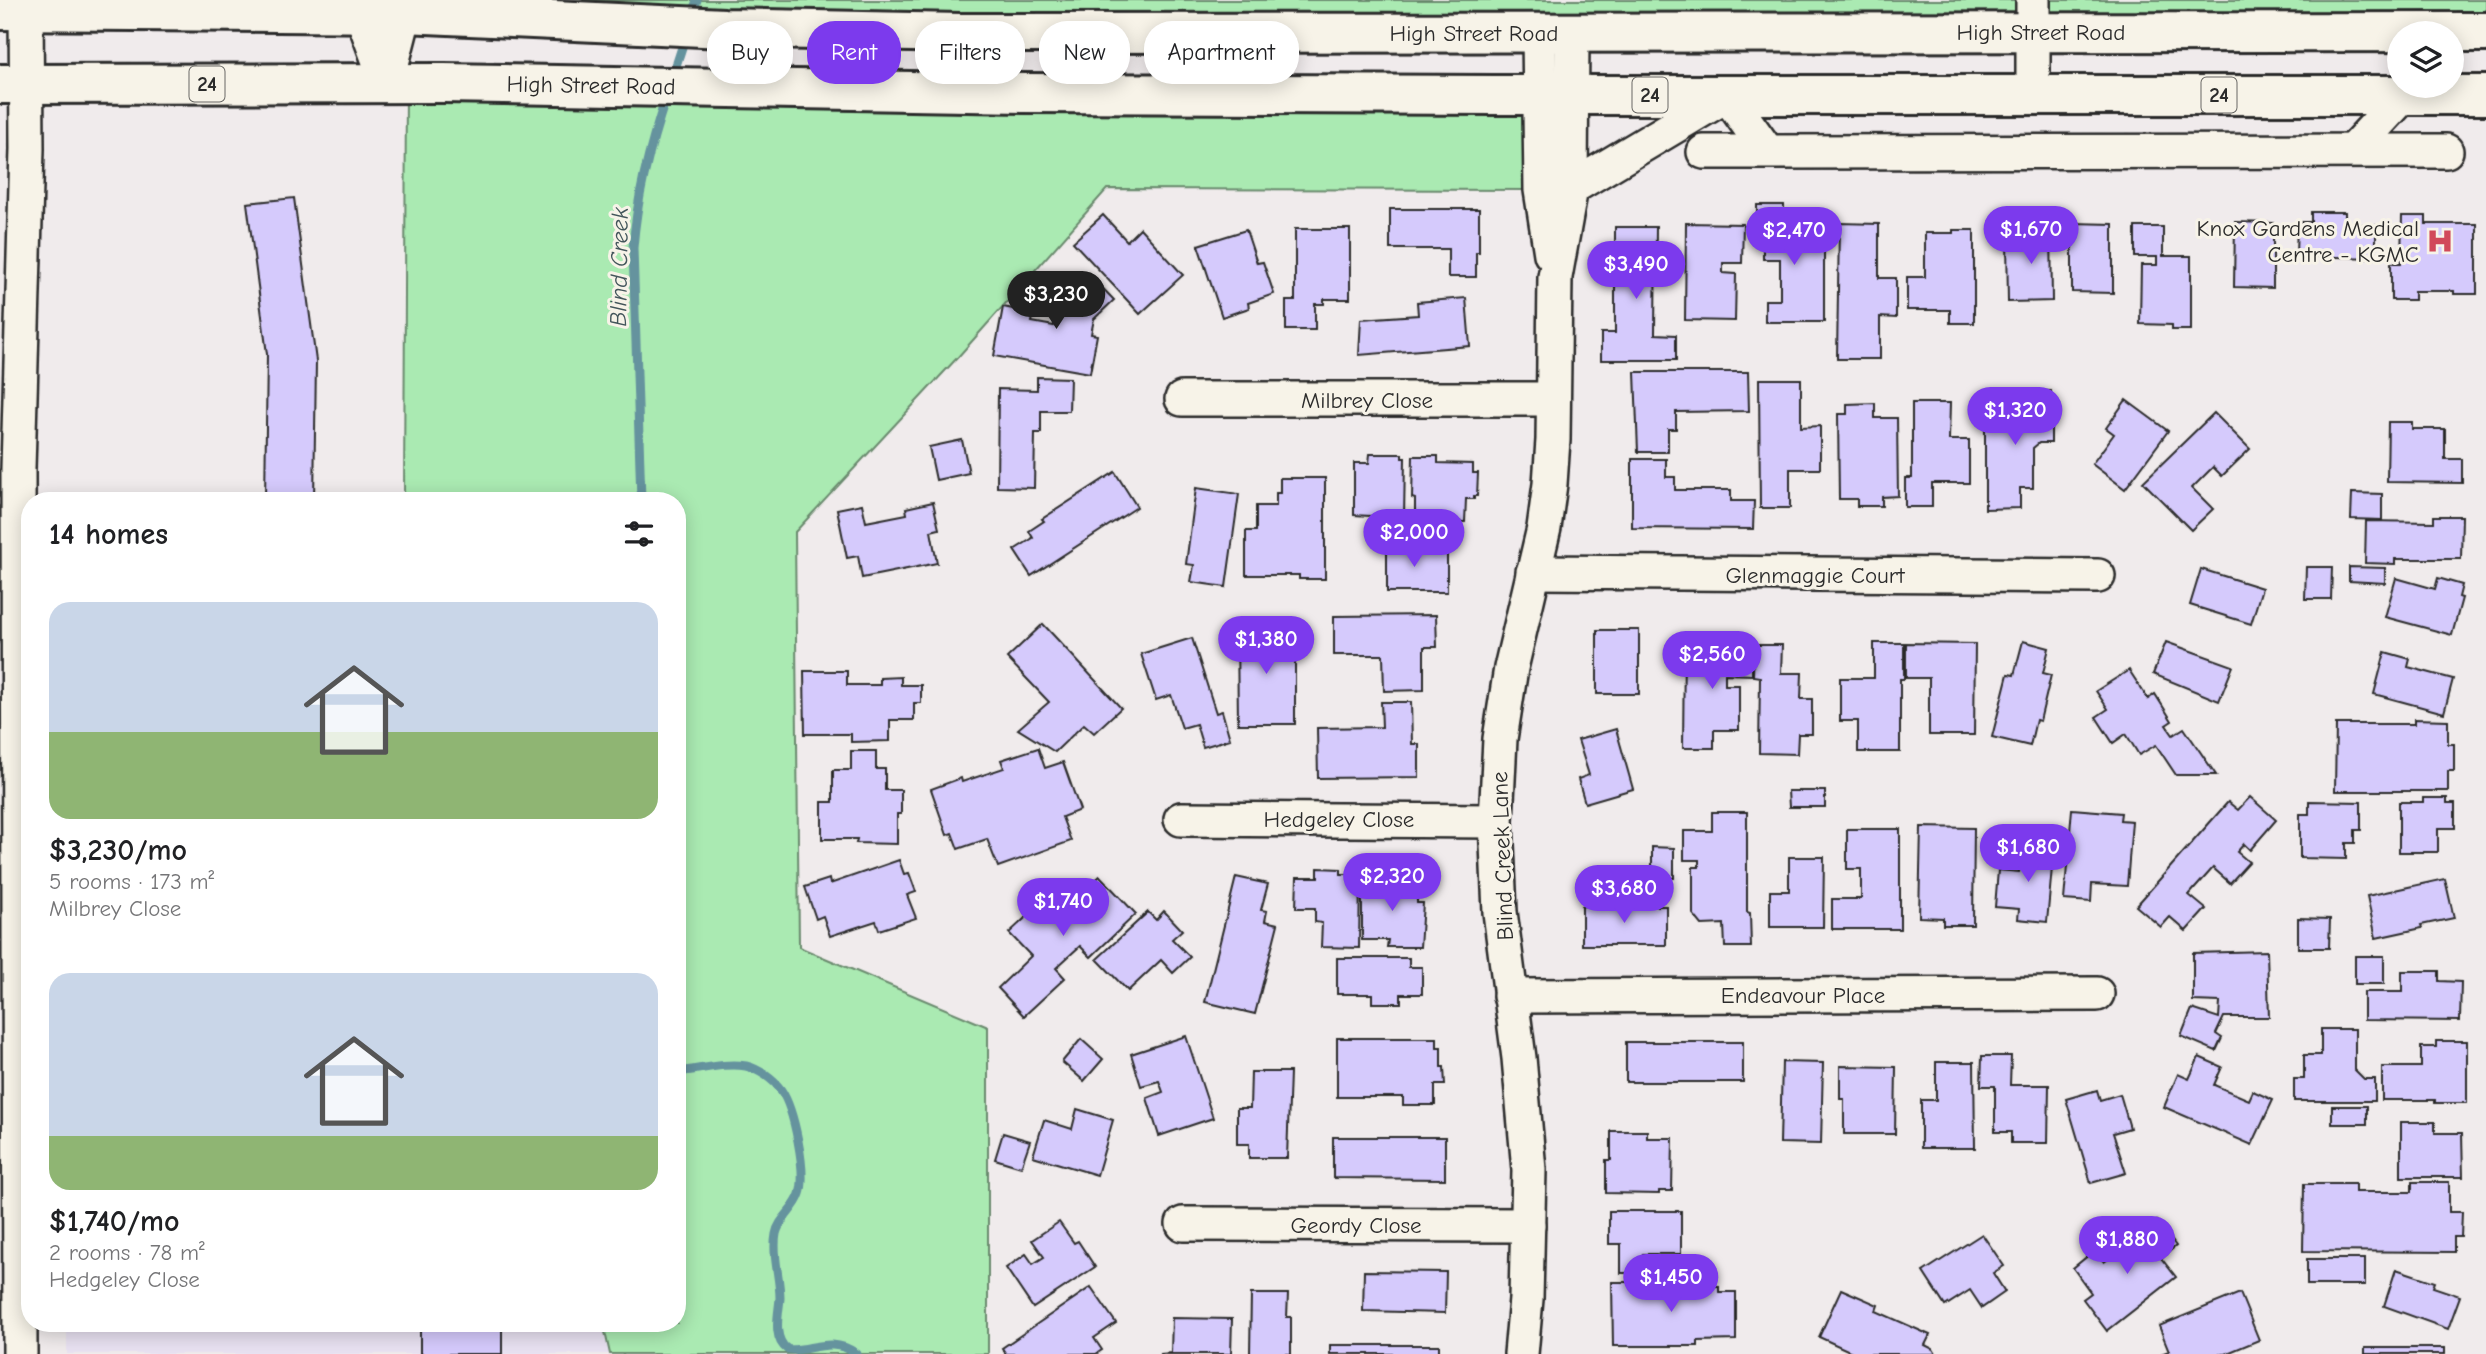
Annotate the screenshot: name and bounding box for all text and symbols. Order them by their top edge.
street label: High Street Road [1957,19,2125,46]
street label: High Street Road [1390,20,1558,47]
chip: Buy [707,21,793,84]
chip: Rent [807,21,901,84]
chip: Filters [915,21,1025,84]
chip: New [1039,21,1130,84]
chip: Apartment [1144,21,1299,84]
map controls [2387,21,2464,98]
button: layers [2387,21,2464,98]
road number: 24 [190,66,224,102]
street label: High Street Road [506,71,676,100]
road number: 24 [1632,78,1668,112]
road number: 24 [2202,78,2236,112]
pin: $1,670 [1974,206,2088,266]
water label: Blind Creek [604,207,634,327]
pin: $2,470 [1737,208,1851,267]
text: $1,670 [2000,215,2062,242]
place label: Knox Gardens Medical Centre - KGMC [2197,215,2419,268]
text: $2,470 [1762,216,1826,243]
hospital icon: Knox Gardens Medical Centre - KGMC [2425,226,2455,256]
pin: $3,490 [1579,242,1693,301]
text: $3,490 [1603,250,1669,277]
pin: $3,230 [999,272,1113,331]
text: $3,230 [1023,280,1089,307]
street label: Milbrey Close [1301,387,1433,414]
pin: $1,320 [1958,388,2072,447]
text: $1,320 [1983,396,2047,423]
pin: $2,000 [1357,510,1471,569]
icon: filters [620,515,658,553]
text: 14 homes [49,517,168,552]
text: $2,000 [1379,518,1449,545]
street label: Glenmaggie Court [1725,562,1906,589]
pin: $1,380 [1209,616,1323,676]
text: $1,380 [1234,625,1298,652]
pin: $2,560 [1655,632,1769,691]
text: $2,560 [1678,640,1746,667]
icon: home [291,647,417,773]
street label: Blind Creek Lane [1486,771,1519,941]
street label: Hedgeley Close [1264,806,1414,833]
pin: $1,680 [1971,824,2085,884]
text: $3,230/mo [49,833,187,868]
text: $1,680 [1996,833,2060,860]
pin: $2,320 [1335,853,1449,913]
text: $2,320 [1359,862,1425,889]
pin: $3,680 [1567,866,1681,925]
text: 5 rooms · 173 m² [49,868,214,895]
text: $3,680 [1591,874,1657,901]
pin: $1,740 [1006,878,1120,938]
text: $1,740 [1033,887,1093,914]
text: Milbrey Close [49,895,181,922]
street label: Endeavour Place [1721,982,1885,1009]
icon: home [291,1018,417,1144]
text: $1,740/mo [49,1204,179,1239]
street label: Geordy Close [1291,1212,1421,1239]
pin: $1,880 [2070,1216,2184,1276]
text: $1,880 [2095,1225,2159,1252]
text: 2 rooms · 78 m² [49,1239,205,1266]
pin: $1,450 [1614,1254,1728,1314]
text: $1,450 [1639,1263,1703,1290]
text: Hedgeley Close [49,1266,200,1293]

